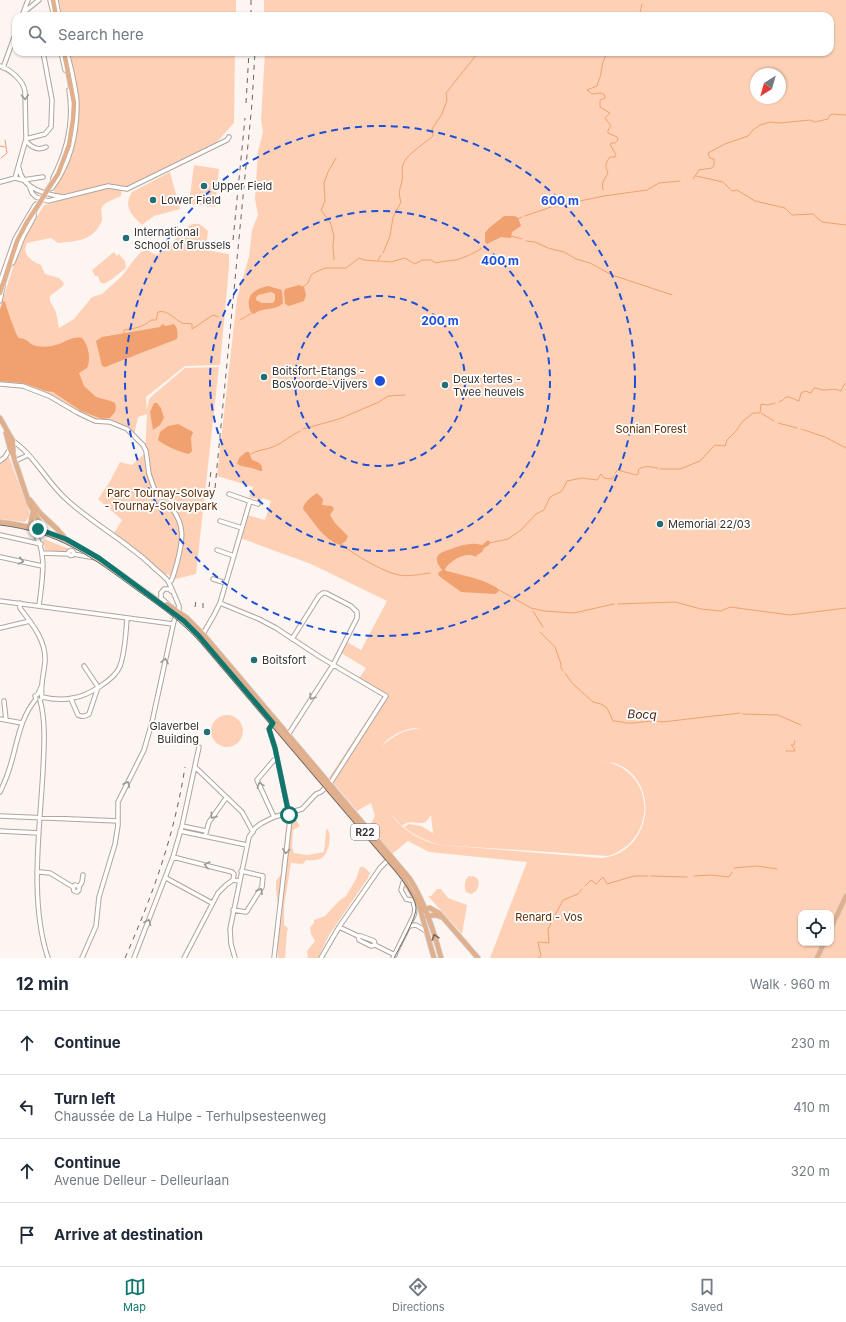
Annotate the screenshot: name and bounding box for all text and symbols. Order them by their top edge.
search box [12,12,834,56]
icon: search [26,23,48,45]
text: Search here [58,25,144,44]
north arrow [750,68,786,104]
one-way arrow [21,94,30,100]
place label: Upper Field [212,179,272,193]
marker: Upper Field [199,181,209,191]
place label: Lower Field [161,193,221,207]
text: 600 m [541,193,579,208]
marker: Lower Field [148,195,158,205]
place label: International School of Brussels [134,225,231,252]
marker: International School of Brussels [121,233,131,243]
text: 400 m [481,253,519,268]
text: 200 m [421,313,459,328]
place label: Boitsfort-Etangs - Bosvoorde-Vijvers [272,364,368,391]
marker: Boitsfort-Etangs - Bosvoorde-Vijvers [259,372,269,382]
place label: Deux tertes - Twee heuvels [453,372,525,399]
centre of rings [373,374,387,388]
marker: Deux tertes - Twee heuvels [440,380,450,390]
park label: Sonian Forest [615,422,687,436]
park label: Parc Tournay-Solvay - Tournay-Solvaypark [104,486,218,513]
place label: Memorial 22/03 [668,517,751,531]
marker: Memorial 22/03 [655,519,665,529]
route end [29,520,47,538]
one-way arrow [18,557,24,565]
place label: Boitsfort [262,653,306,667]
marker: Boitsfort [249,655,259,665]
one-way arrow [161,658,169,664]
one-way arrow [310,693,317,700]
water label: Bocq [627,706,657,722]
place label: Glaverbel Building [150,719,199,746]
marker: Glaverbel Building [202,727,212,737]
one-way arrow [122,781,130,788]
one-way arrow [257,782,265,789]
route start [280,806,298,824]
one-way arrow [210,812,218,819]
road number: R22 [351,824,379,840]
one-way arrow [282,848,291,854]
one-way arrow [204,862,210,870]
one-way arrow [255,888,262,895]
park label: Renard - Vos [515,910,583,924]
map controls [798,910,834,946]
button: locate [798,910,834,946]
one-way arrow [144,918,152,925]
one-way arrow [431,934,440,941]
text: 12 min [16,974,69,994]
text: Walk · 960 m [750,976,830,992]
icon: ahead [16,1032,38,1054]
text: Continue [54,1033,121,1052]
text: 230 m [791,1035,830,1051]
text: Turn left [54,1089,115,1108]
icon: left [16,1096,38,1118]
text: 410 m [793,1099,830,1115]
text: Chaussée de La Hulpe - Terhulpsesteenweg [54,1108,326,1124]
text: Continue [54,1153,121,1172]
icon: ahead [16,1160,38,1182]
text: 320 m [791,1163,830,1179]
text: Avenue Delleur - Delleurlaan [54,1172,229,1188]
icon: arrive [16,1224,38,1246]
text: Arrive at destination [54,1225,203,1244]
tab: Map [123,1276,146,1314]
tab: Directions [392,1276,445,1314]
tab: Saved [691,1276,723,1314]

